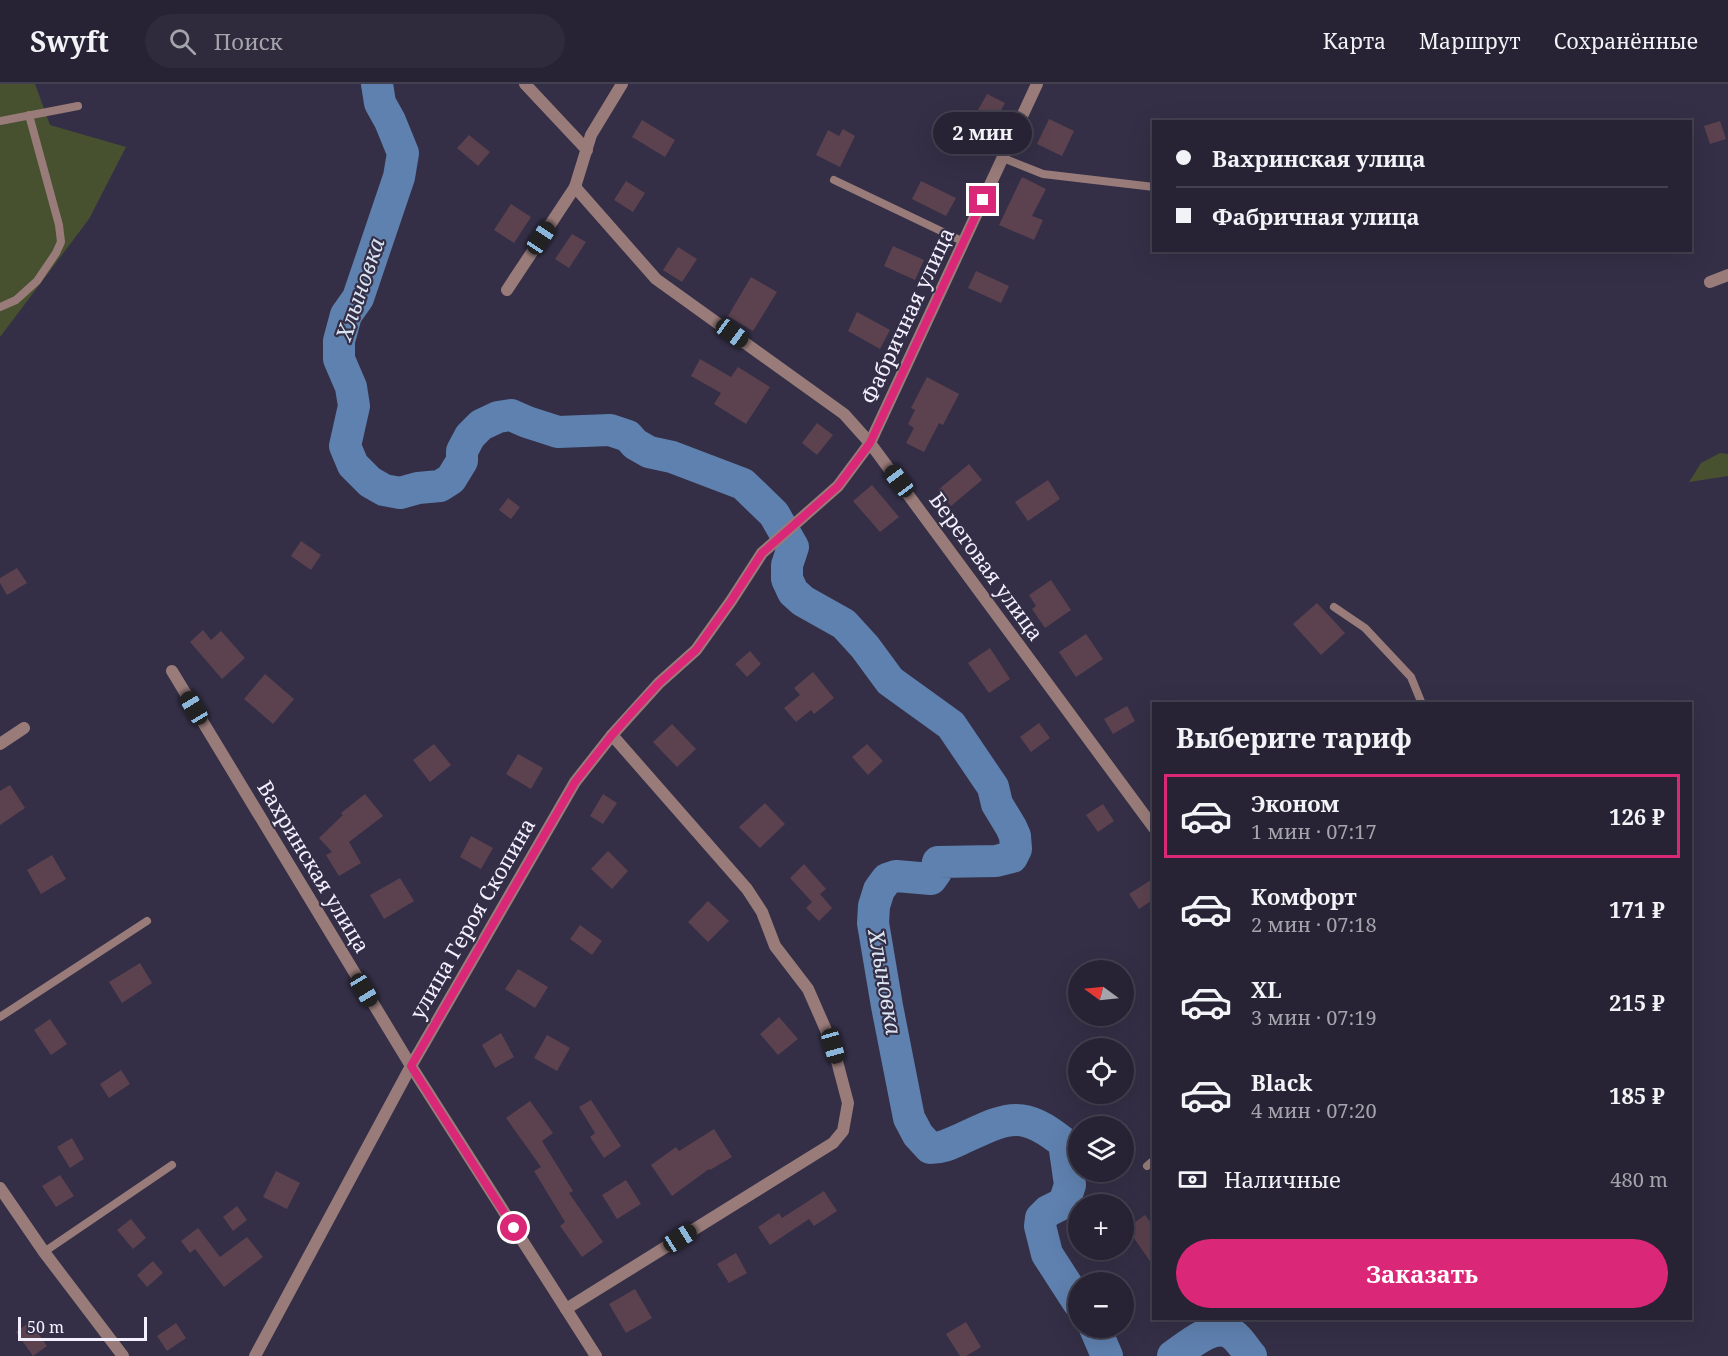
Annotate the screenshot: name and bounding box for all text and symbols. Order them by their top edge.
search box [145,14,565,68]
text: Swyft [30,22,109,60]
icon: search [166,25,199,58]
text: Поиск [214,26,283,56]
text: Карта [1323,27,1386,55]
text: Маршрут [1419,27,1521,55]
text: Сохранённые [1554,27,1698,55]
callout: 2 мин [934,113,1032,155]
text: 2 мин [952,119,1013,146]
text: Вахринская улица [1212,143,1426,173]
route end [969,186,996,213]
text: Фабричная улица [1212,201,1420,231]
car [523,218,559,258]
street label: Фабричная улица [854,223,960,408]
water label: Хлыновка [327,233,391,346]
car [712,315,752,351]
car [881,461,917,501]
street label: Береговая улица [923,487,1050,646]
car [177,688,211,728]
text: Выберите тариф [1176,719,1412,756]
street label: Вахринская улица [251,775,376,958]
text: Эконом [1251,788,1339,818]
icon: car [1179,789,1233,843]
text: 126 ₽ [1609,801,1665,831]
street label: улица Героя Скопина [403,813,541,1024]
text: 1 мин · 07:17 [1251,818,1377,845]
text: Комфорт [1251,881,1357,911]
icon: car [1179,882,1233,936]
text: 171 ₽ [1609,894,1665,924]
text: 2 мин · 07:18 [1251,911,1377,938]
water label: Хлыновка [862,925,910,1037]
north arrow [1068,960,1134,1026]
map controls [1068,960,1134,1338]
car [347,970,381,1010]
text: XL [1251,974,1282,1004]
icon: car [1179,975,1233,1029]
text: 215 ₽ [1609,987,1665,1017]
text: 3 мин · 07:19 [1251,1004,1377,1031]
car [819,1026,847,1066]
button: locate [1068,1038,1134,1104]
text: Black [1251,1067,1312,1097]
icon: car [1179,1068,1233,1122]
text: 185 ₽ [1609,1080,1665,1110]
text: 4 мин · 07:20 [1251,1097,1377,1124]
button: layers [1068,1116,1134,1182]
icon: cash [1176,1163,1209,1196]
text: Наличные [1224,1164,1341,1194]
text: 480 m [1610,1166,1668,1193]
button: + [1068,1194,1134,1260]
route start [500,1214,527,1241]
car [660,1221,700,1255]
button: Заказать [1176,1239,1668,1308]
button: − [1068,1272,1134,1338]
scale bar [18,1314,147,1342]
text: 50 m [27,1316,64,1338]

